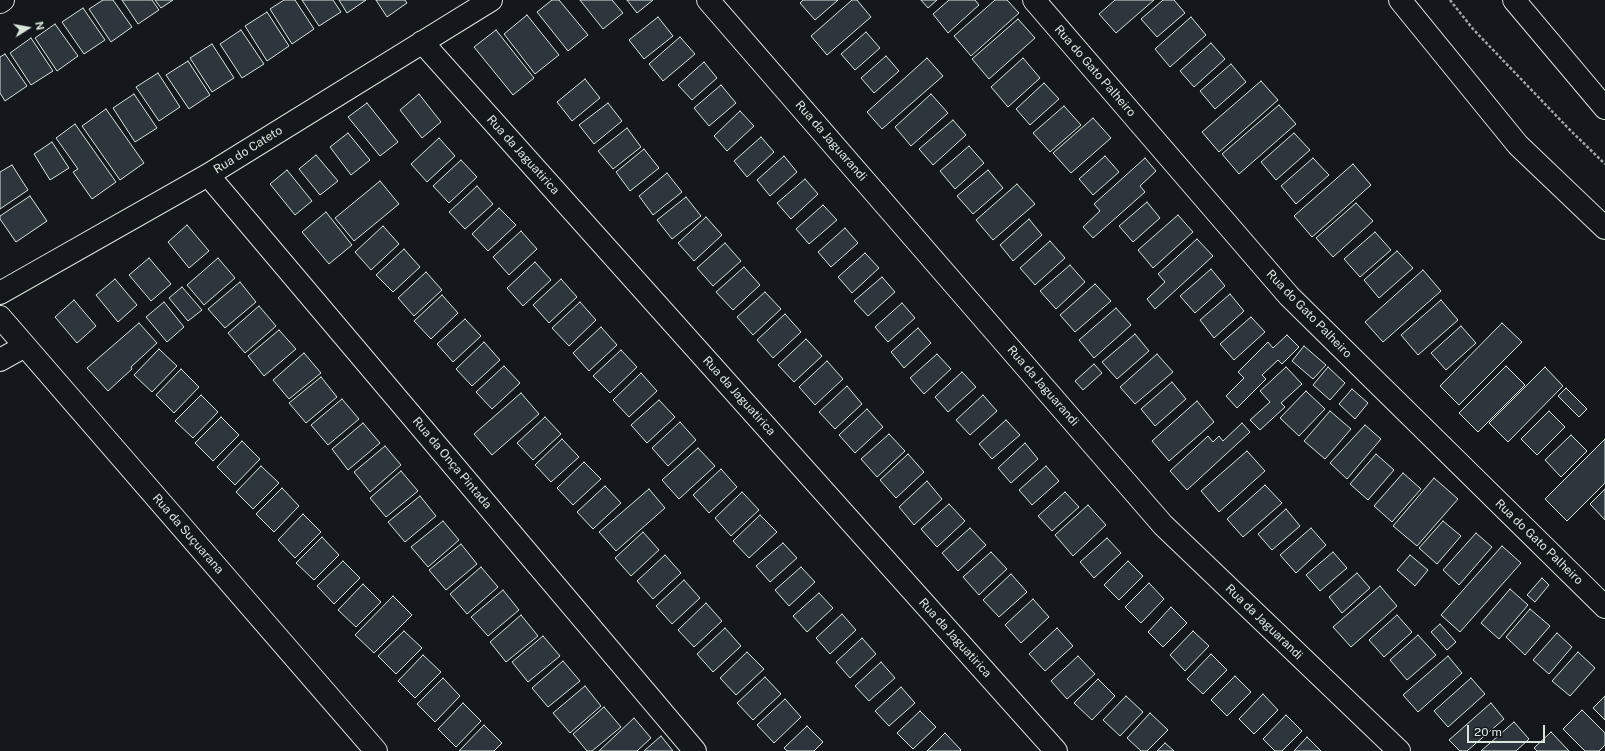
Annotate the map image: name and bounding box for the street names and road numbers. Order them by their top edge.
street label: Rua do Gato Palheiro [1051,22,1139,120]
street label: Rua da Jaguarandi [792,98,870,184]
street label: Rua da Jaguatirica [484,112,562,198]
street label: Rua do Cateto [211,123,285,177]
street label: Rua do Gato Palheiro [1263,267,1355,361]
street label: Rua da Jaguarandi [1004,343,1082,429]
street label: Rua da Jaguatirica [700,353,778,439]
street label: Rua da Onça Pintada [409,414,495,512]
street label: Rua da Suçuarana [149,491,227,577]
street label: Rua do Gato Palheiro [1492,496,1586,588]
street label: Rua da Jaguarandi [1222,582,1306,662]
street label: Rua da Jaguatirica [916,595,994,681]

